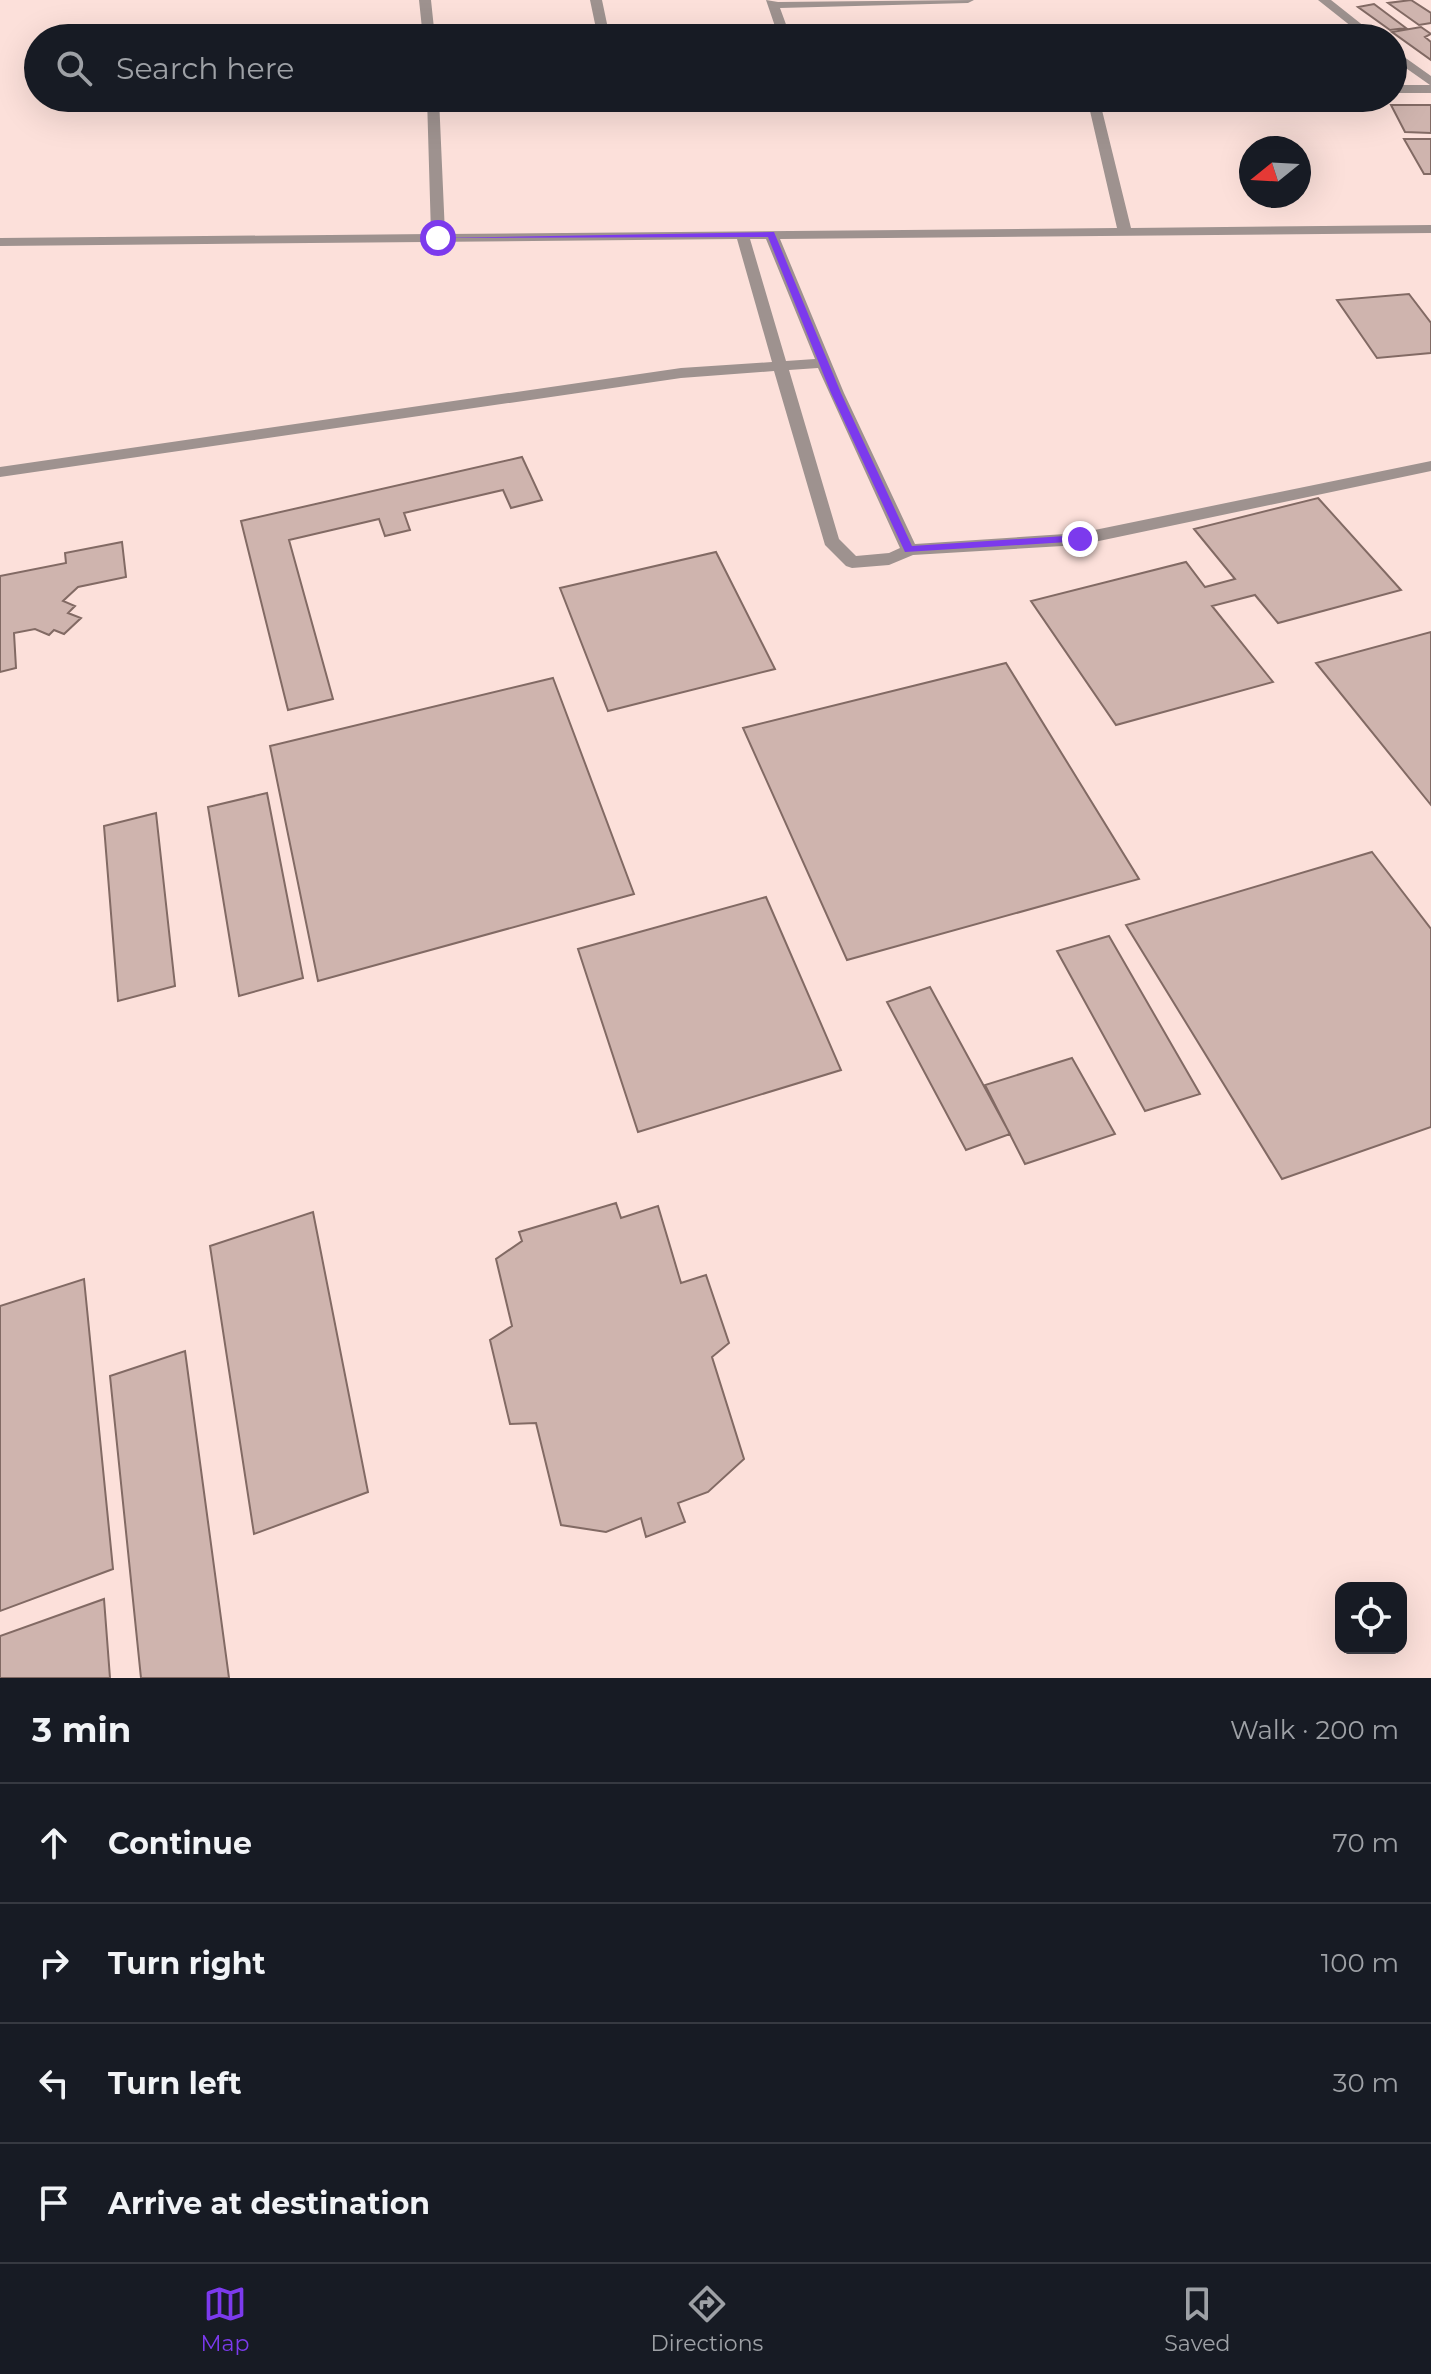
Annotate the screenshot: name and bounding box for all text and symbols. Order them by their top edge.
search box [24,24,1407,112]
icon: search [52,46,96,90]
text: Search here [116,50,294,87]
north arrow [1239,136,1311,208]
route start [420,220,456,256]
route end [1062,521,1098,557]
map controls [1335,1582,1407,1654]
button: locate [1335,1582,1407,1654]
text: 3 min [32,1709,131,1751]
text: Walk · 200 m [1230,1714,1399,1746]
icon: ahead [32,1821,76,1865]
text: Continue [108,1825,252,1862]
text: 70 m [1333,1827,1399,1859]
icon: right [32,1941,76,1985]
text: Turn right [108,1945,265,1982]
text: 100 m [1321,1947,1399,1979]
icon: left [32,2061,76,2105]
text: Turn left [108,2065,241,2102]
text: 30 m [1333,2067,1399,2099]
icon: arrive [32,2181,76,2225]
text: Arrive at destination [108,2185,430,2222]
tab: Map [201,2282,249,2357]
tab: Directions [651,2282,763,2357]
tab: Saved [1164,2282,1230,2357]

